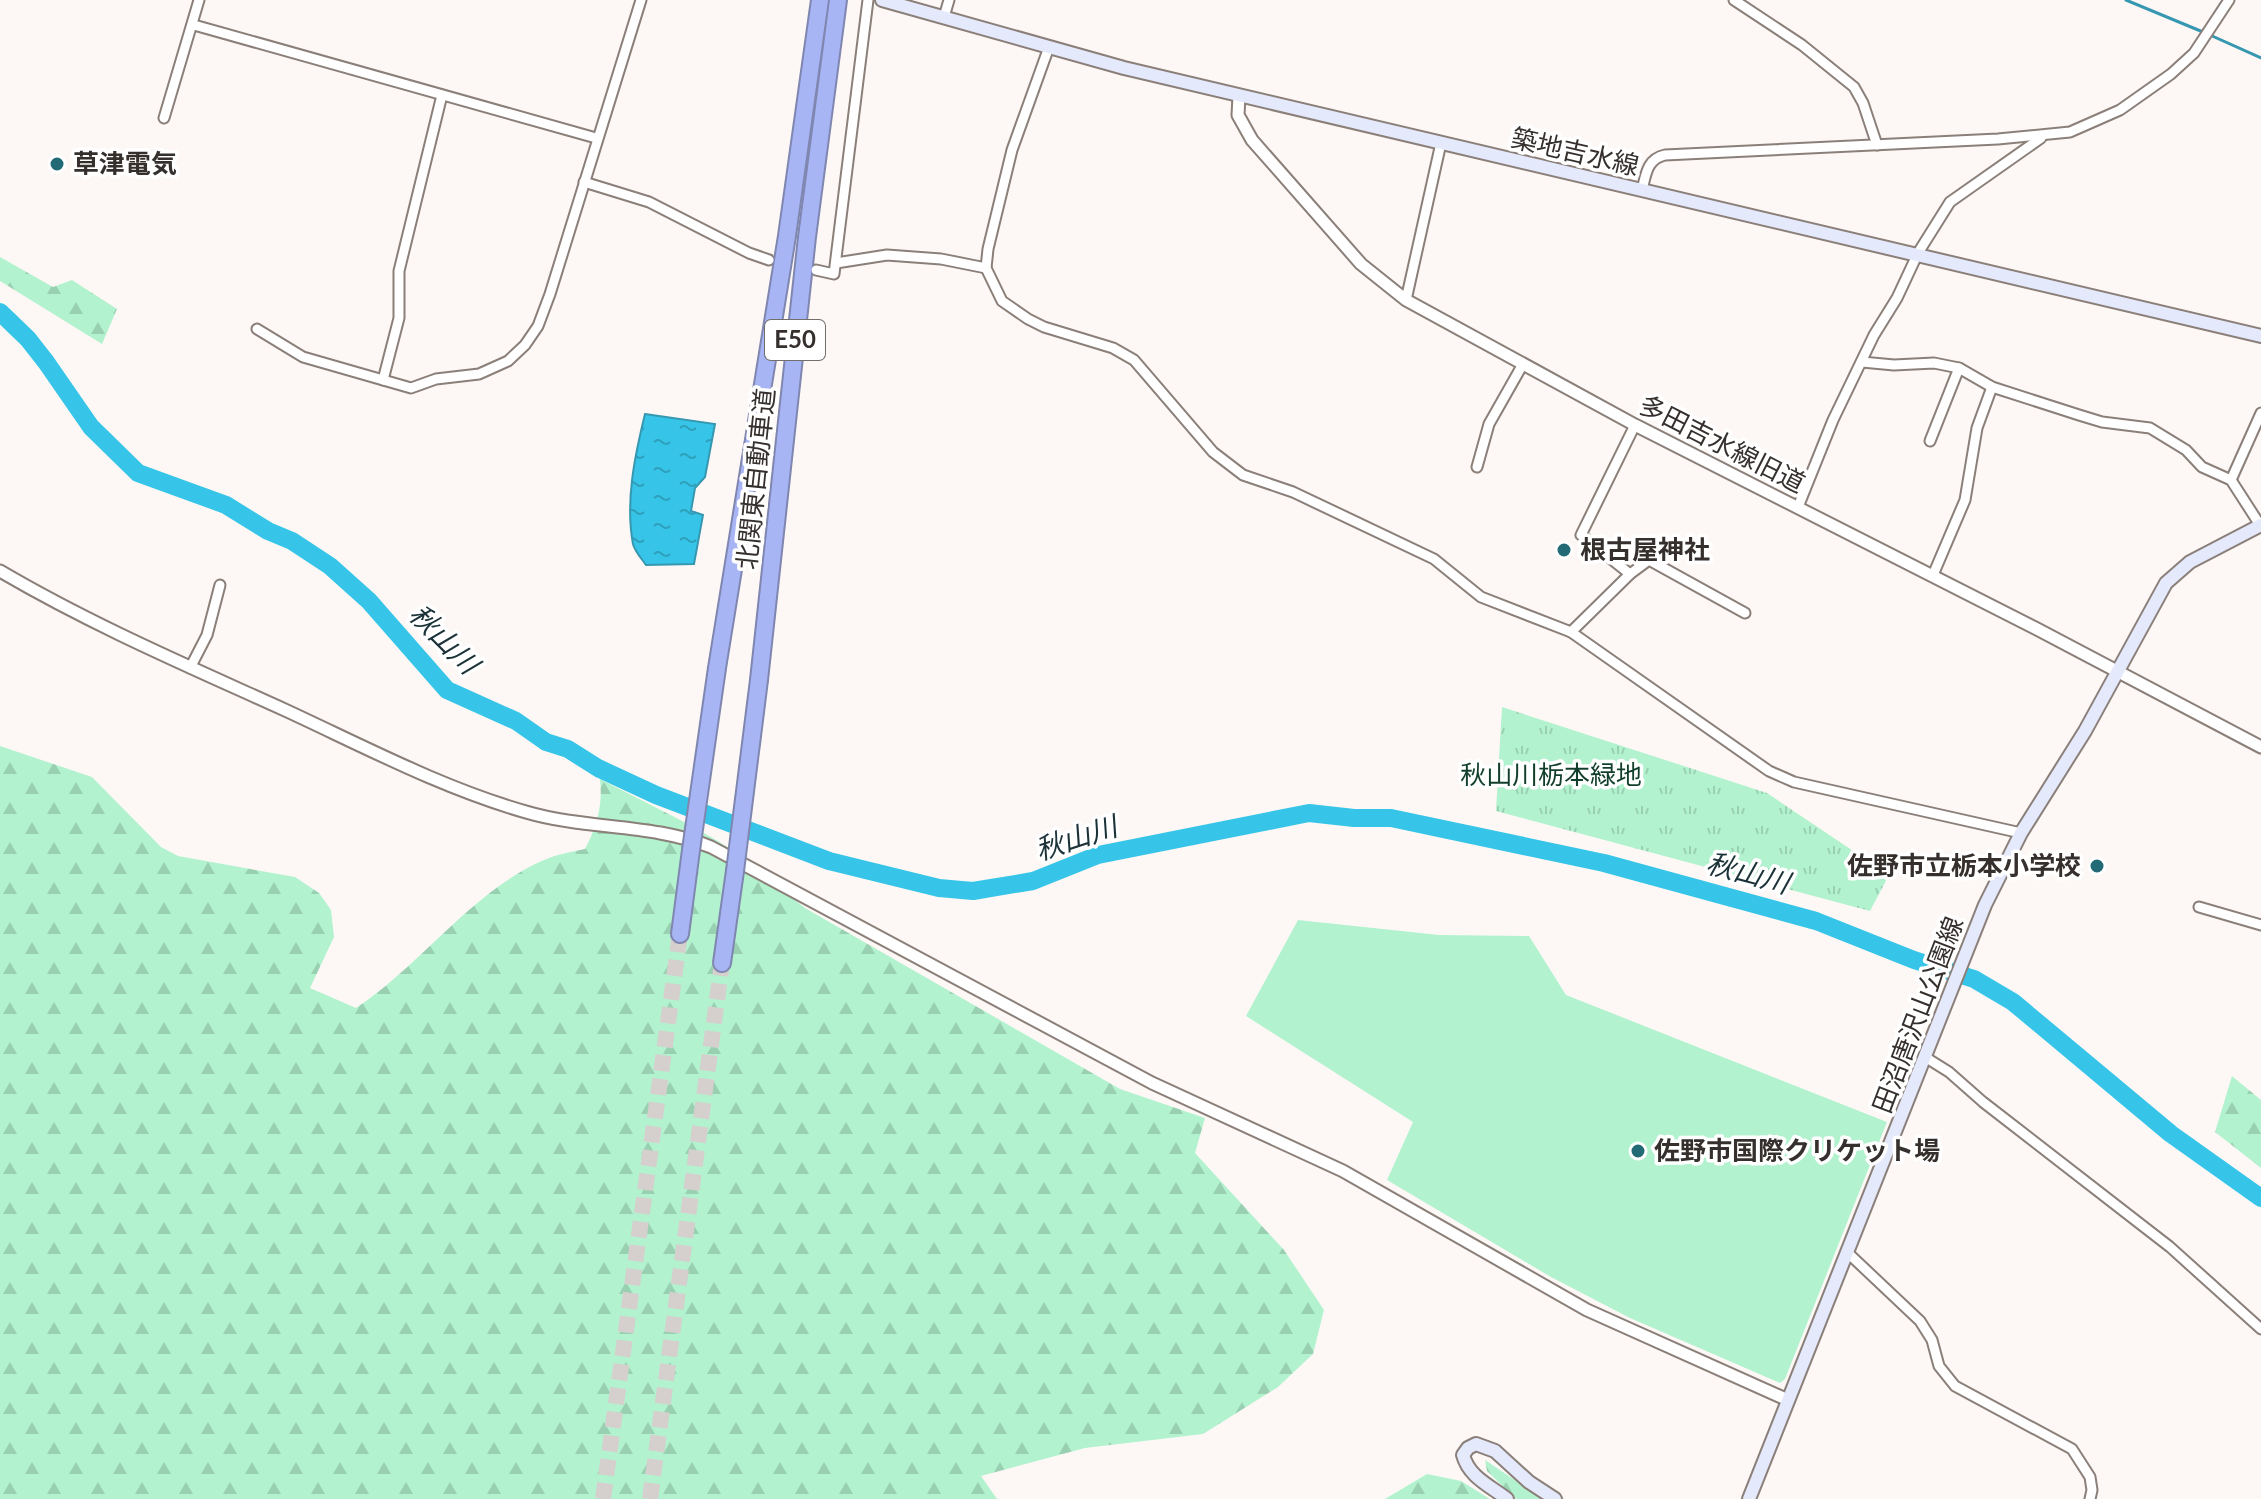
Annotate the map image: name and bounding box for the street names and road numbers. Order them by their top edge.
street label: 築地吉水線 [1508,121,1642,181]
road number: E50 [765,320,825,360]
street label: 北関東自動車道 [730,387,780,571]
street label: 多田吉水線旧道 [1634,388,1811,499]
street label: 田沼唐沢山公園線 [1865,912,1969,1117]

